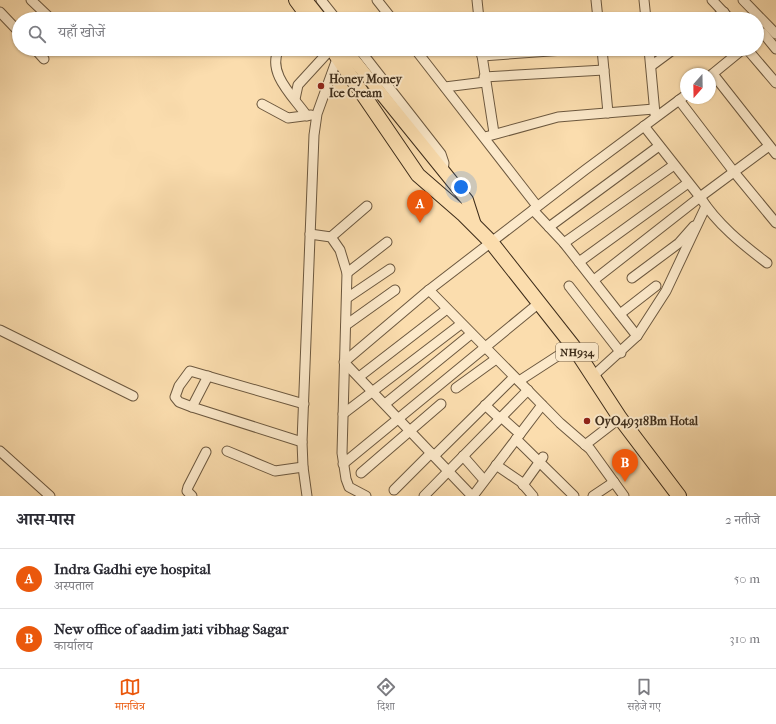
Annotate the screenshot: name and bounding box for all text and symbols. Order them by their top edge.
search box [12,12,764,56]
icon: search [26,23,48,45]
text: यहाँ खोजें [58,23,105,41]
north arrow [680,68,716,104]
place label: Honey Money Ice Cream [329,72,402,100]
marker: Honey Money Ice Cream [316,81,326,91]
your location [451,177,471,197]
pin: A [407,190,433,223]
road number: NH934 [556,343,598,361]
place label: OyO49318Bm Hotal [595,414,699,429]
marker: OyO49318Bm Hotal [582,416,592,426]
pin: B [612,449,638,482]
text: आस-पास [16,509,75,529]
text: 2 नतीजे [725,512,760,527]
text: Indra Gadhi eye hospital [54,560,211,578]
text: A [25,571,33,586]
text: 50 m [734,571,760,586]
text: अस्पताल [54,578,94,593]
text: New office of aadim jati vibhag Sagar [54,620,289,638]
text: B [25,631,33,646]
text: 310 m [729,631,760,646]
text: कार्यालय [54,638,93,653]
tab: मानचित्र [115,676,145,717]
tab: दिशा [375,676,397,717]
tab: सहेजे गए [627,676,661,717]

